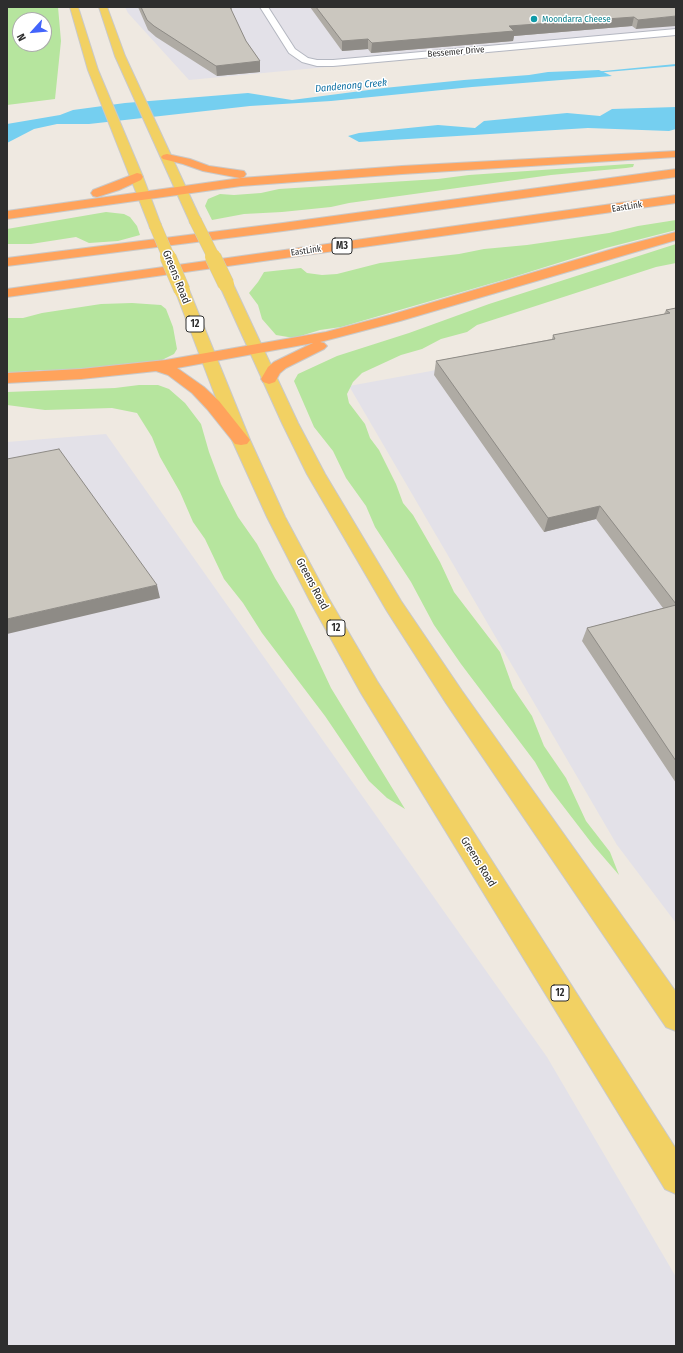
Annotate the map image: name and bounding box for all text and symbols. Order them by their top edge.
north arrow [12,12,52,52]
marker: Moondarra Cheese [529,14,539,24]
place label: Moondarra Cheese [542,14,611,24]
text: N [14,31,29,43]
street label: Bessemer Drive [427,44,485,60]
water label: Dandenong Creek [315,77,387,95]
street label: EastLink [611,199,643,215]
road number: M3 [332,238,352,254]
street label: EastLink [290,244,322,258]
street label: Greens Road [159,248,193,306]
road number: 12 [186,316,204,332]
street label: Greens Road [293,556,331,612]
road number: 12 [327,620,345,636]
street label: Greens Road [457,835,499,889]
road number: 12 [551,985,569,1001]

